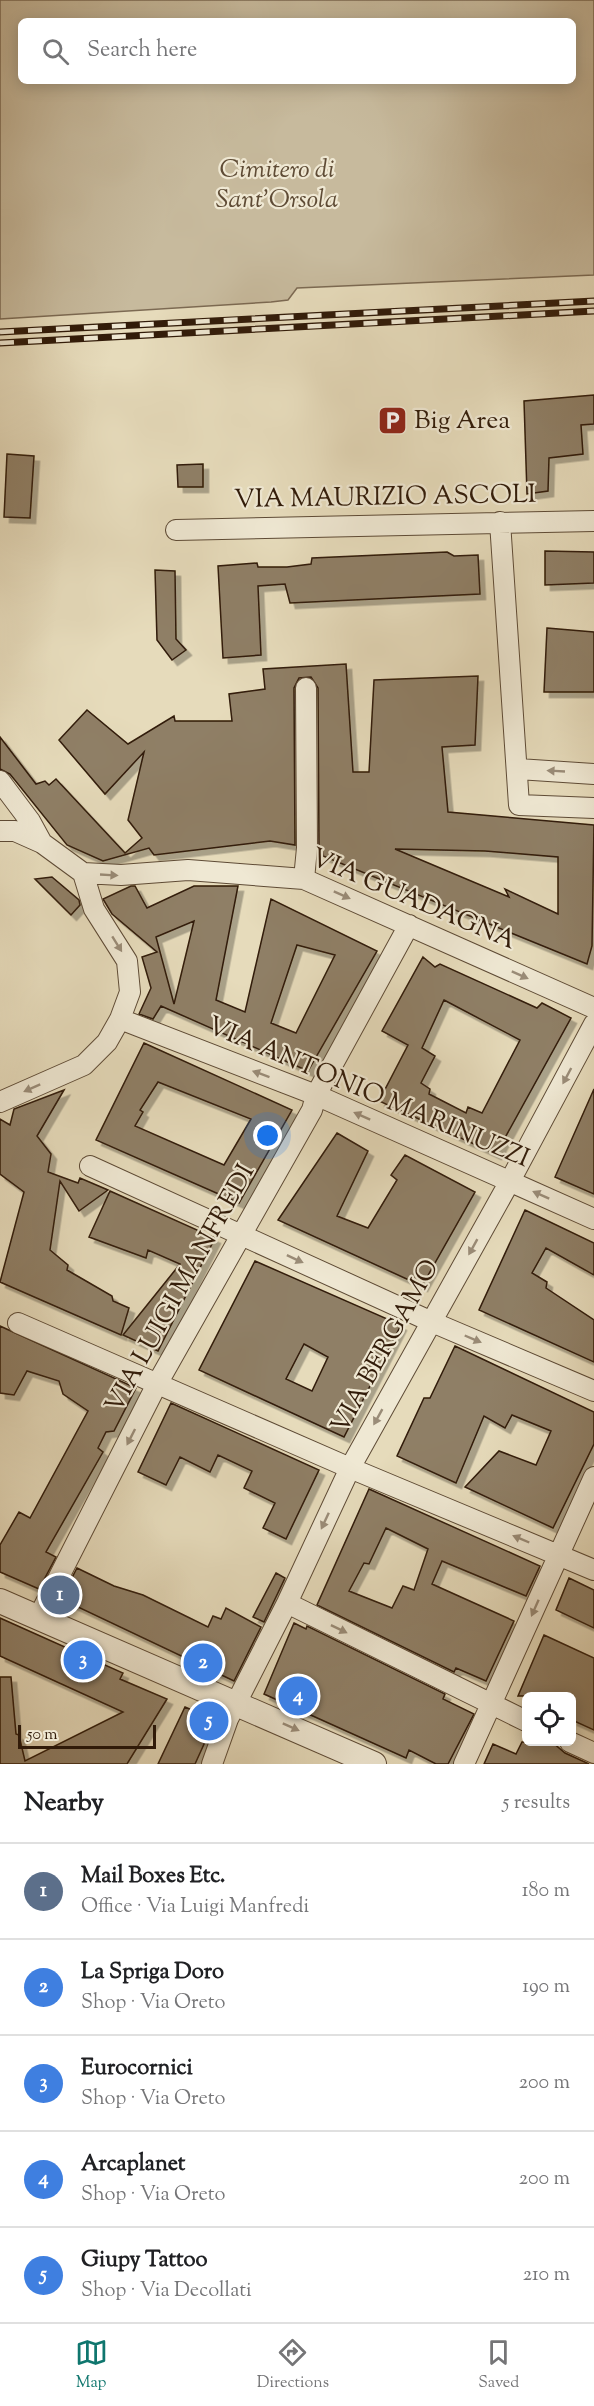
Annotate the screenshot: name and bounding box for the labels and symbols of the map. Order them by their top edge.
park label: Cimitero di Sant'Orsola [216,152,338,219]
place label: Big Area [414,403,510,440]
parking icon: Big Area [377,405,409,437]
street label: VIA MAURIZIO ASCOLI [233,477,537,519]
one-way arrow [546,767,565,776]
street label: VIA GUADAGNA [304,840,522,960]
one-way arrow [100,870,119,879]
one-way arrow [333,891,351,901]
one-way arrow [111,936,122,953]
one-way arrow [512,970,529,979]
street label: VIA ANTONIO MARINUZZI [201,1008,535,1178]
one-way arrow [562,1068,572,1085]
one-way arrow [252,1069,270,1079]
one-way arrow [23,1083,41,1093]
one-way arrow [354,1111,371,1120]
your location [253,1121,282,1150]
street label: VIA LUIGI MANFREDI [97,1157,265,1420]
one-way arrow [531,1190,549,1200]
one-way arrow [468,1239,478,1256]
street label: VIA BERGAMO [323,1253,449,1441]
one-way arrow [287,1254,304,1263]
one-way arrow [464,1334,482,1344]
one-way arrow [373,1409,383,1426]
one-way arrow [126,1428,135,1445]
one-way arrow [320,1513,329,1530]
one-way arrow [511,1534,529,1544]
pin: 1 [40,1572,80,1618]
one-way arrow [530,1600,539,1617]
one-way arrow [331,1625,348,1634]
pin: 3 [64,1638,103,1682]
pin: 2 [184,1640,222,1686]
pin: 4 [278,1674,318,1718]
pin: 5 [190,1698,228,1744]
scale bar [18,1722,156,1750]
one-way arrow [283,1722,301,1732]

